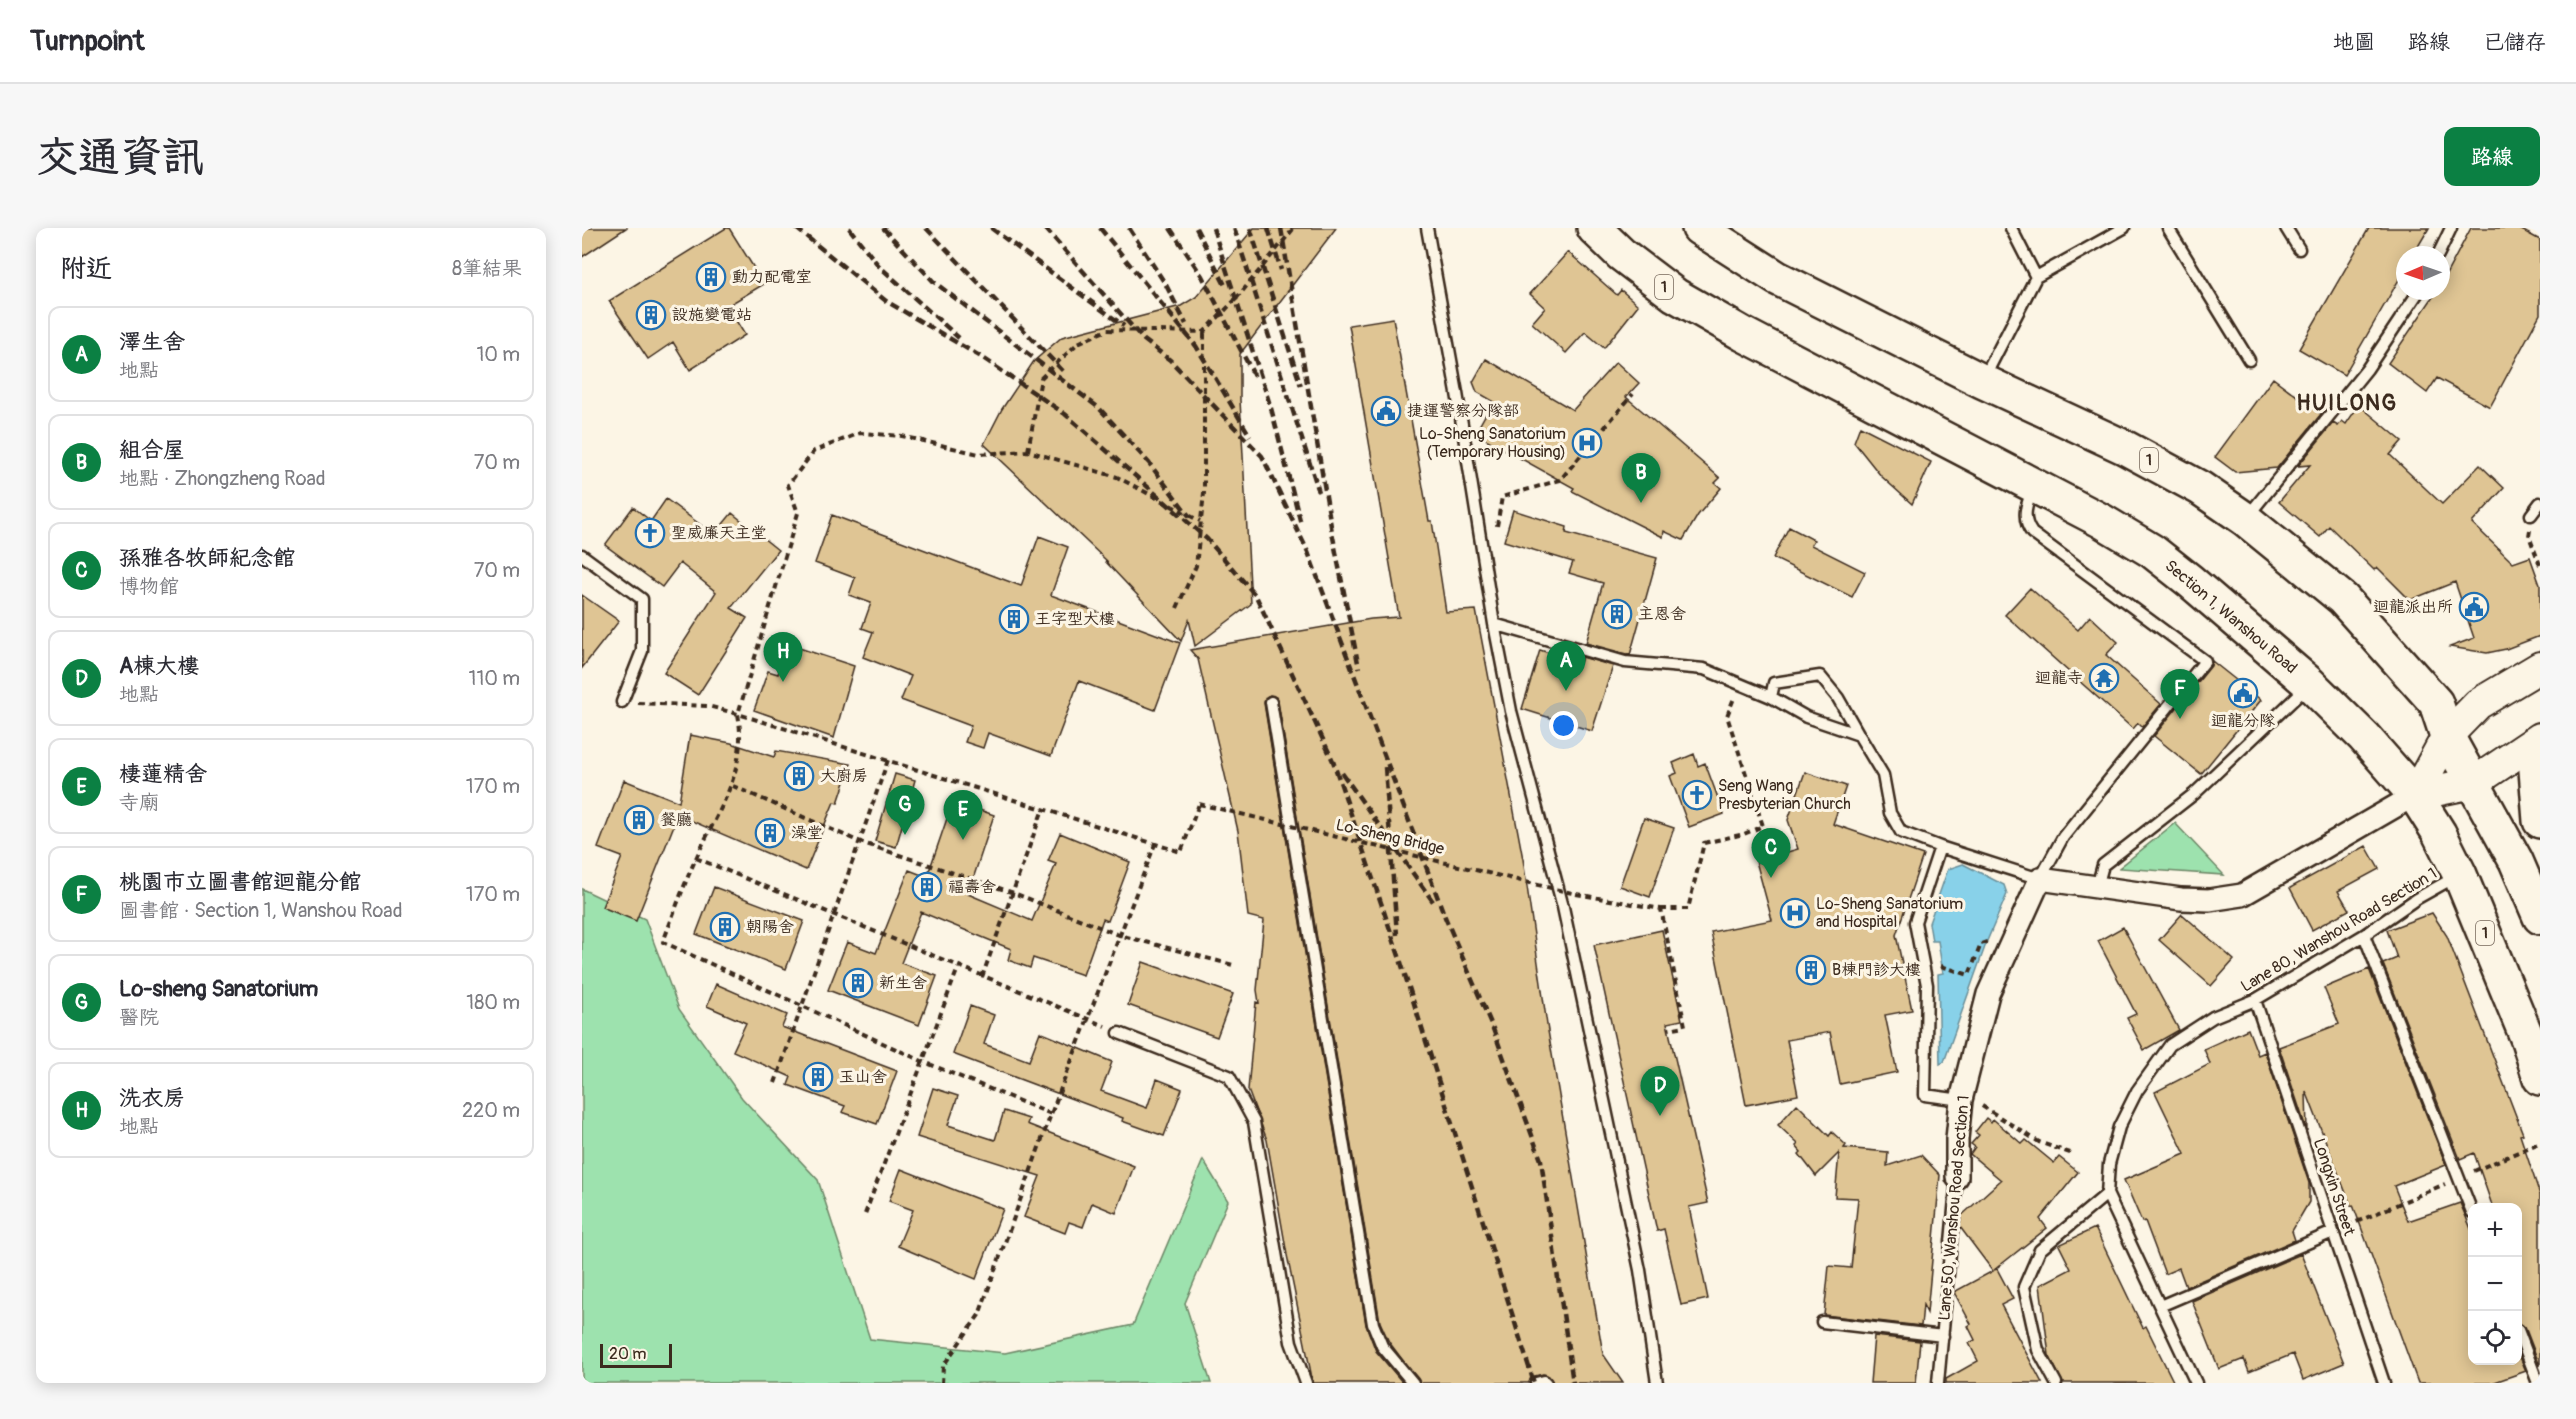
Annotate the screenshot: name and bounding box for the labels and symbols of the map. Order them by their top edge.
north arrow [2396,246,2450,300]
building icon: 動力配電室 [695,261,727,293]
place label: 動力配電室 [732,267,812,287]
road number: 1 [1655,275,1673,299]
building icon: 設施變電站 [635,299,667,331]
place label: 設施變電站 [672,305,752,325]
district label: HUILONG [2296,389,2398,417]
public building icon: 捷運警察分隊部 [1370,395,1402,427]
place label: 捷運警察分隊部 [1407,401,1519,421]
place label: Lo-Sheng Sanatorium (Temporary Housing) [1419,424,1566,462]
hospital icon: Lo-Sheng Sanatorium (Temporary Housing) [1571,427,1603,459]
road number: 1 [2140,448,2158,472]
pin: B [1622,454,1660,503]
church icon: 聖威廉天主堂 [634,517,666,549]
place label: 聖威廉天主堂 [671,523,767,543]
street label: Section 1, Wanshou Road [2161,556,2301,678]
public building icon: 迴龍派出所 [2458,591,2490,623]
place label: 迴龍派出所 [2373,597,2453,617]
building icon: 主恩舍 [1601,598,1633,630]
building icon: 王字型大樓 [998,603,1030,635]
place label: 主恩舍 [1638,604,1686,624]
place label: 王字型大樓 [1035,609,1115,629]
pin: H [764,632,802,682]
pin: A [1546,642,1586,691]
temple icon: 迴龍寺 [2088,662,2120,694]
place label: 迴龍寺 [2035,668,2083,688]
pin: F [2160,670,2200,719]
public building icon: 迴龍分隊 [2227,677,2259,709]
your location [1549,711,1578,740]
place label: 迴龍分隊 [2211,711,2275,731]
building icon: 大廚房 [783,760,815,792]
place label: 大廚房 [820,766,868,786]
place label: Seng Wang Presbyterian Church [1718,776,1851,814]
church icon: Seng Wang Presbyterian Church [1681,779,1713,811]
pin: G [886,786,924,835]
pin: E [944,790,982,840]
building icon: 餐廳 [623,804,655,836]
place label: 餐廳 [660,810,692,830]
street label: Lo-Sheng Bridge [1334,815,1446,859]
building icon: 澡堂 [754,817,786,849]
place label: 澡堂 [791,823,823,843]
pin: C [1752,828,1790,878]
street label: Lane 80, Wanshou Road Section 1 [2237,863,2441,997]
building icon: 福壽舍 [911,871,943,903]
place label: 福壽舍 [948,877,996,897]
place label: Lo-Sheng Sanatorium and Hospital [1816,894,1963,932]
hospital icon: Lo-Sheng Sanatorium and Hospital [1779,897,1811,929]
building icon: 朝陽舍 [709,911,741,943]
place label: 朝陽舍 [746,917,794,937]
road number: 1 [2476,921,2494,945]
building icon: B棟門診大樓 [1795,954,1827,986]
place label: B棟門診大樓 [1832,960,1921,980]
building icon: 新生舍 [842,967,874,999]
place label: 新生舍 [879,973,927,993]
building icon: 玉山舍 [802,1061,834,1093]
pin: D [1640,1066,1680,1116]
place label: 玉山舍 [839,1067,887,1087]
street label: Lane 50, Wanshou Road Section 1 [1934,1094,1974,1322]
street label: Longxin Street [2309,1136,2359,1239]
scale bar [600,1341,672,1368]

